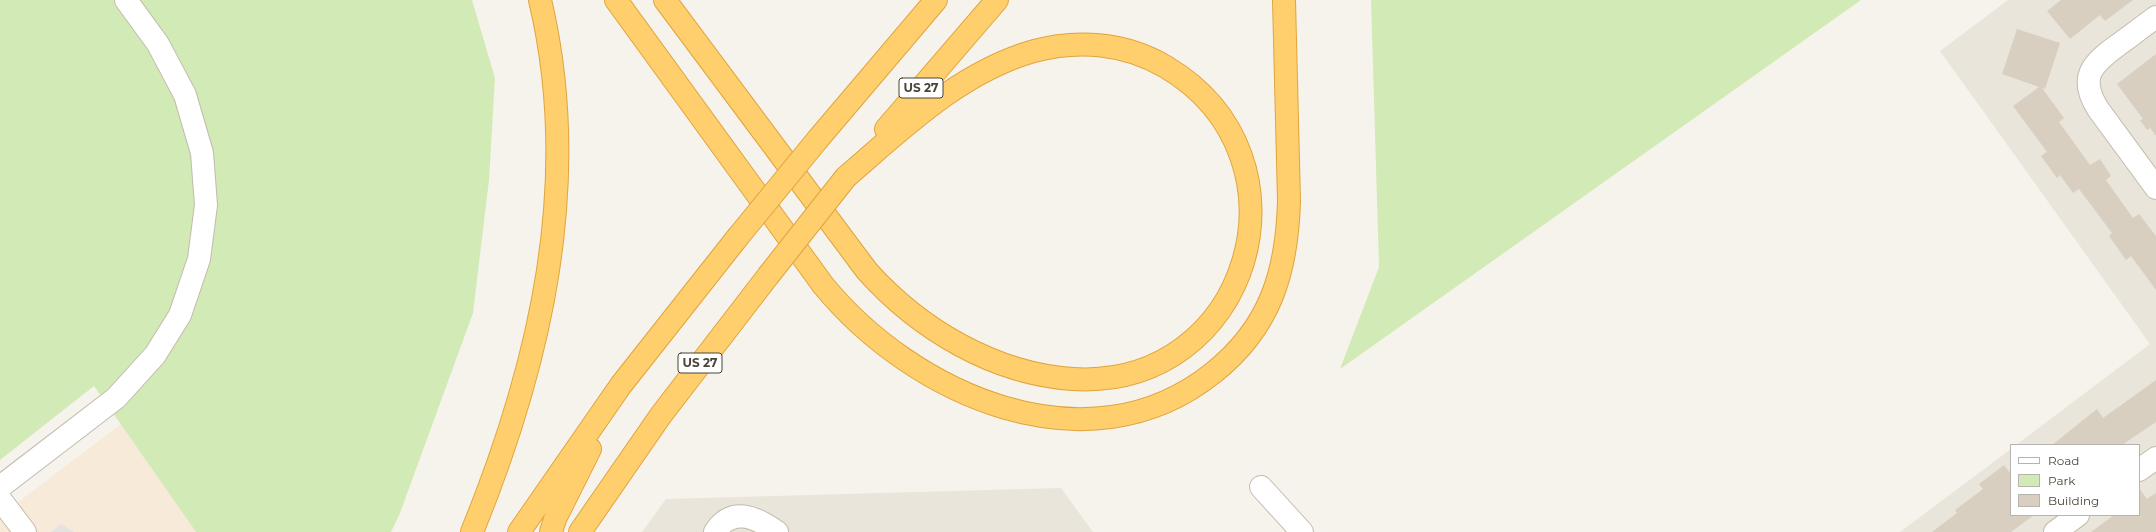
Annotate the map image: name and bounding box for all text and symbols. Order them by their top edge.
road number: US 27 [899,78,943,98]
road number: US 27 [678,353,722,373]
legend [2010,444,2140,516]
text: Road [2048,453,2079,468]
text: Park [2048,473,2075,488]
text: Building [2048,493,2099,508]

